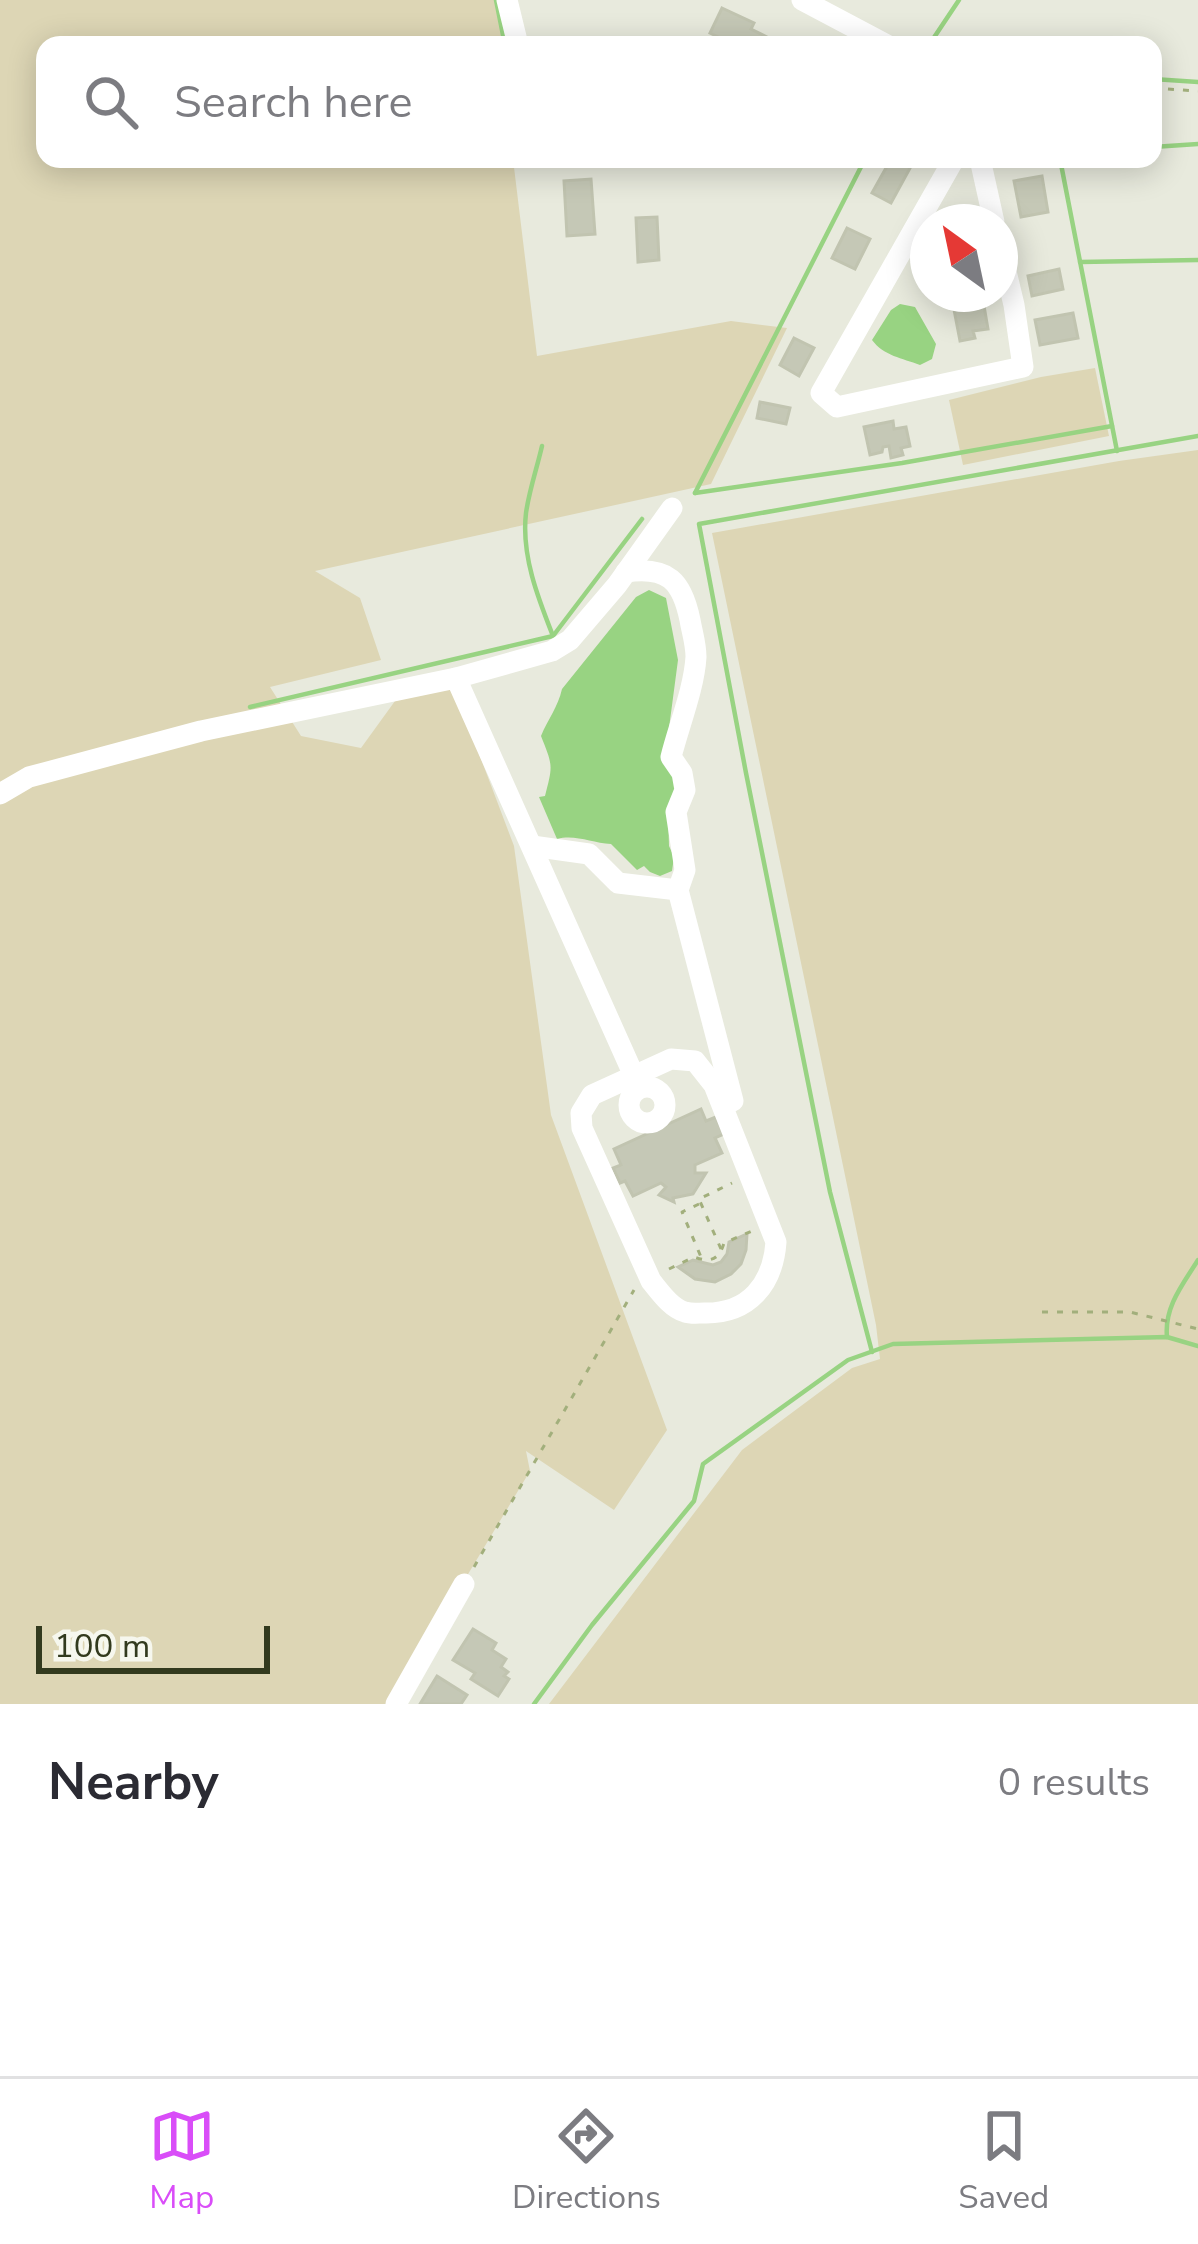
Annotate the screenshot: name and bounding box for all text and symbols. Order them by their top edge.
search box [36,36,1162,168]
icon: search [78,69,144,135]
text: Search here [174,72,413,133]
north arrow [910,204,1018,312]
scale bar [36,1620,270,1673]
text: 100 m [54,1624,150,1669]
text: Nearby [48,1747,219,1817]
text: 0 results [998,1756,1150,1809]
tab: Map [149,2103,215,2220]
tab: Directions [512,2103,661,2220]
tab: Saved [958,2103,1049,2220]

